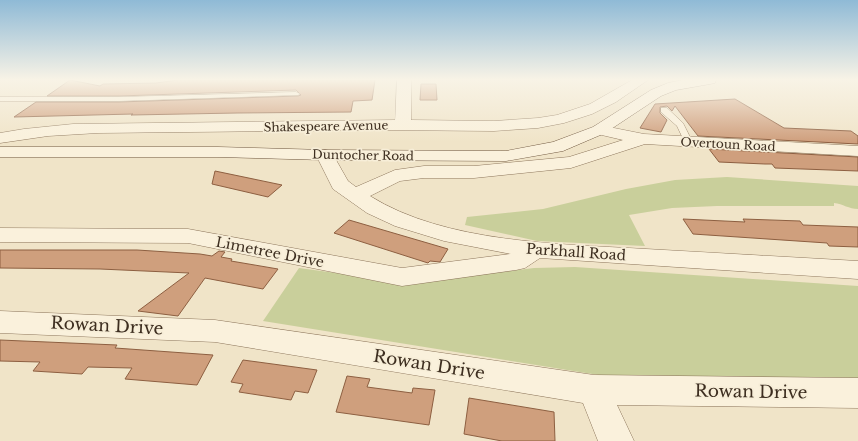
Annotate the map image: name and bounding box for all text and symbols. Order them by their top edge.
street label: Shakespeare Avenue [264,117,389,135]
street label: Overtoun Road [680,134,776,154]
street label: Duntocher Road [312,147,414,163]
street label: Limetree Drive [214,233,326,271]
street label: Parkhall Road [525,240,627,265]
street label: Rowan Drive [50,313,164,339]
street label: Rowan Drive [372,346,486,384]
street label: Rowan Drive [694,381,808,403]

